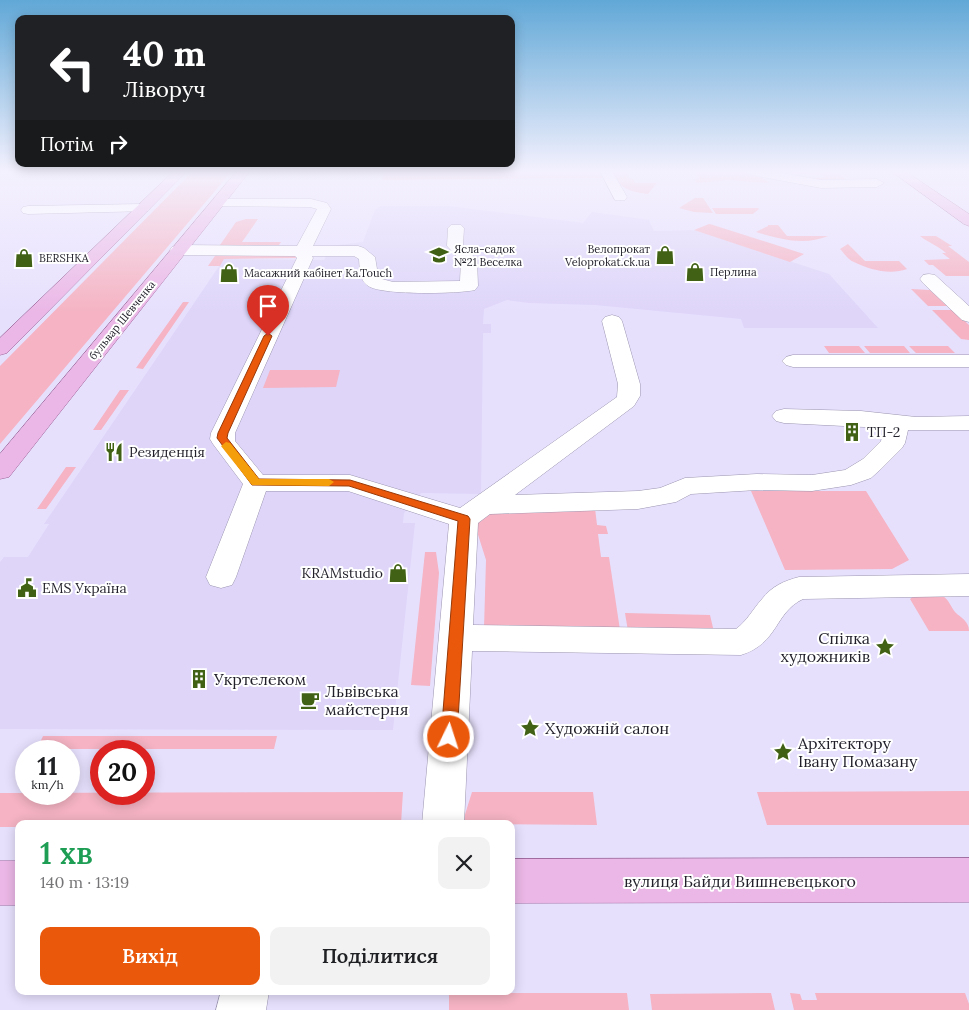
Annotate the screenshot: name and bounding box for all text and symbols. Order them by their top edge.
text: 40 m [123,31,206,76]
icon: left [40,35,105,100]
text: Ліворуч [123,75,206,103]
icon: right [104,130,132,158]
text: Потім [40,132,94,156]
place label: Ясла-садок №21 Веселка [454,242,522,269]
place label: Велопрокат Veloprokat.ck.ua [564,242,651,269]
school or university icon: Ясла-садок №21 Веселка [428,244,450,266]
shop icon: Велопрокат Veloprokat.ck.ua [654,244,676,266]
shop icon: BERSHKA [13,247,35,269]
place label: BERSHKA [39,251,90,265]
shop icon: Перлина [684,261,706,283]
shop icon: Масажний кабінет Ka.Touch [218,262,240,284]
place label: Перлина [710,265,757,279]
place label: Масажний кабінет Ka.Touch [244,266,392,280]
street label: бульвар Шевченка [86,277,158,362]
pin [247,285,289,336]
icon: arrive [254,292,282,320]
building icon: ТП-2 [841,421,863,443]
place label: ТП-2 [867,423,900,441]
restaurant icon: Резиденція [103,441,125,463]
place label: Резиденція [129,443,205,461]
shop icon: KRAMstudio [387,562,409,584]
place label: KRAMstudio [302,564,383,582]
public building icon: EMS Україна [16,577,38,599]
place label: EMS Україна [42,579,127,597]
place label: Спілка художників [780,628,870,666]
place icon: Спілка художників [874,636,896,658]
building icon: Укртелеком [188,668,210,690]
place label: Укртелеком [213,669,306,689]
place label: Львівська майстерня [325,681,408,719]
cafe icon: Львівська майстерня [299,689,321,711]
position arrow [422,710,474,762]
place icon: Художній салон [519,717,541,739]
place label: Художній салон [545,718,669,738]
place label: Архітектору Івану Помазану [797,733,918,771]
speed limit sign: 20 [90,740,155,805]
place icon: Архітектору Івану Помазану [772,741,794,763]
text: 11 [37,750,58,782]
text: km/h [31,777,64,792]
text: 1 хв [40,834,93,872]
button: close [438,837,490,889]
street label: вулиця Байди Вишневецького [624,871,856,891]
text: 140 m · 13:19 [40,872,129,892]
button: Вихід [40,927,260,985]
button: Поділитися [270,927,490,985]

